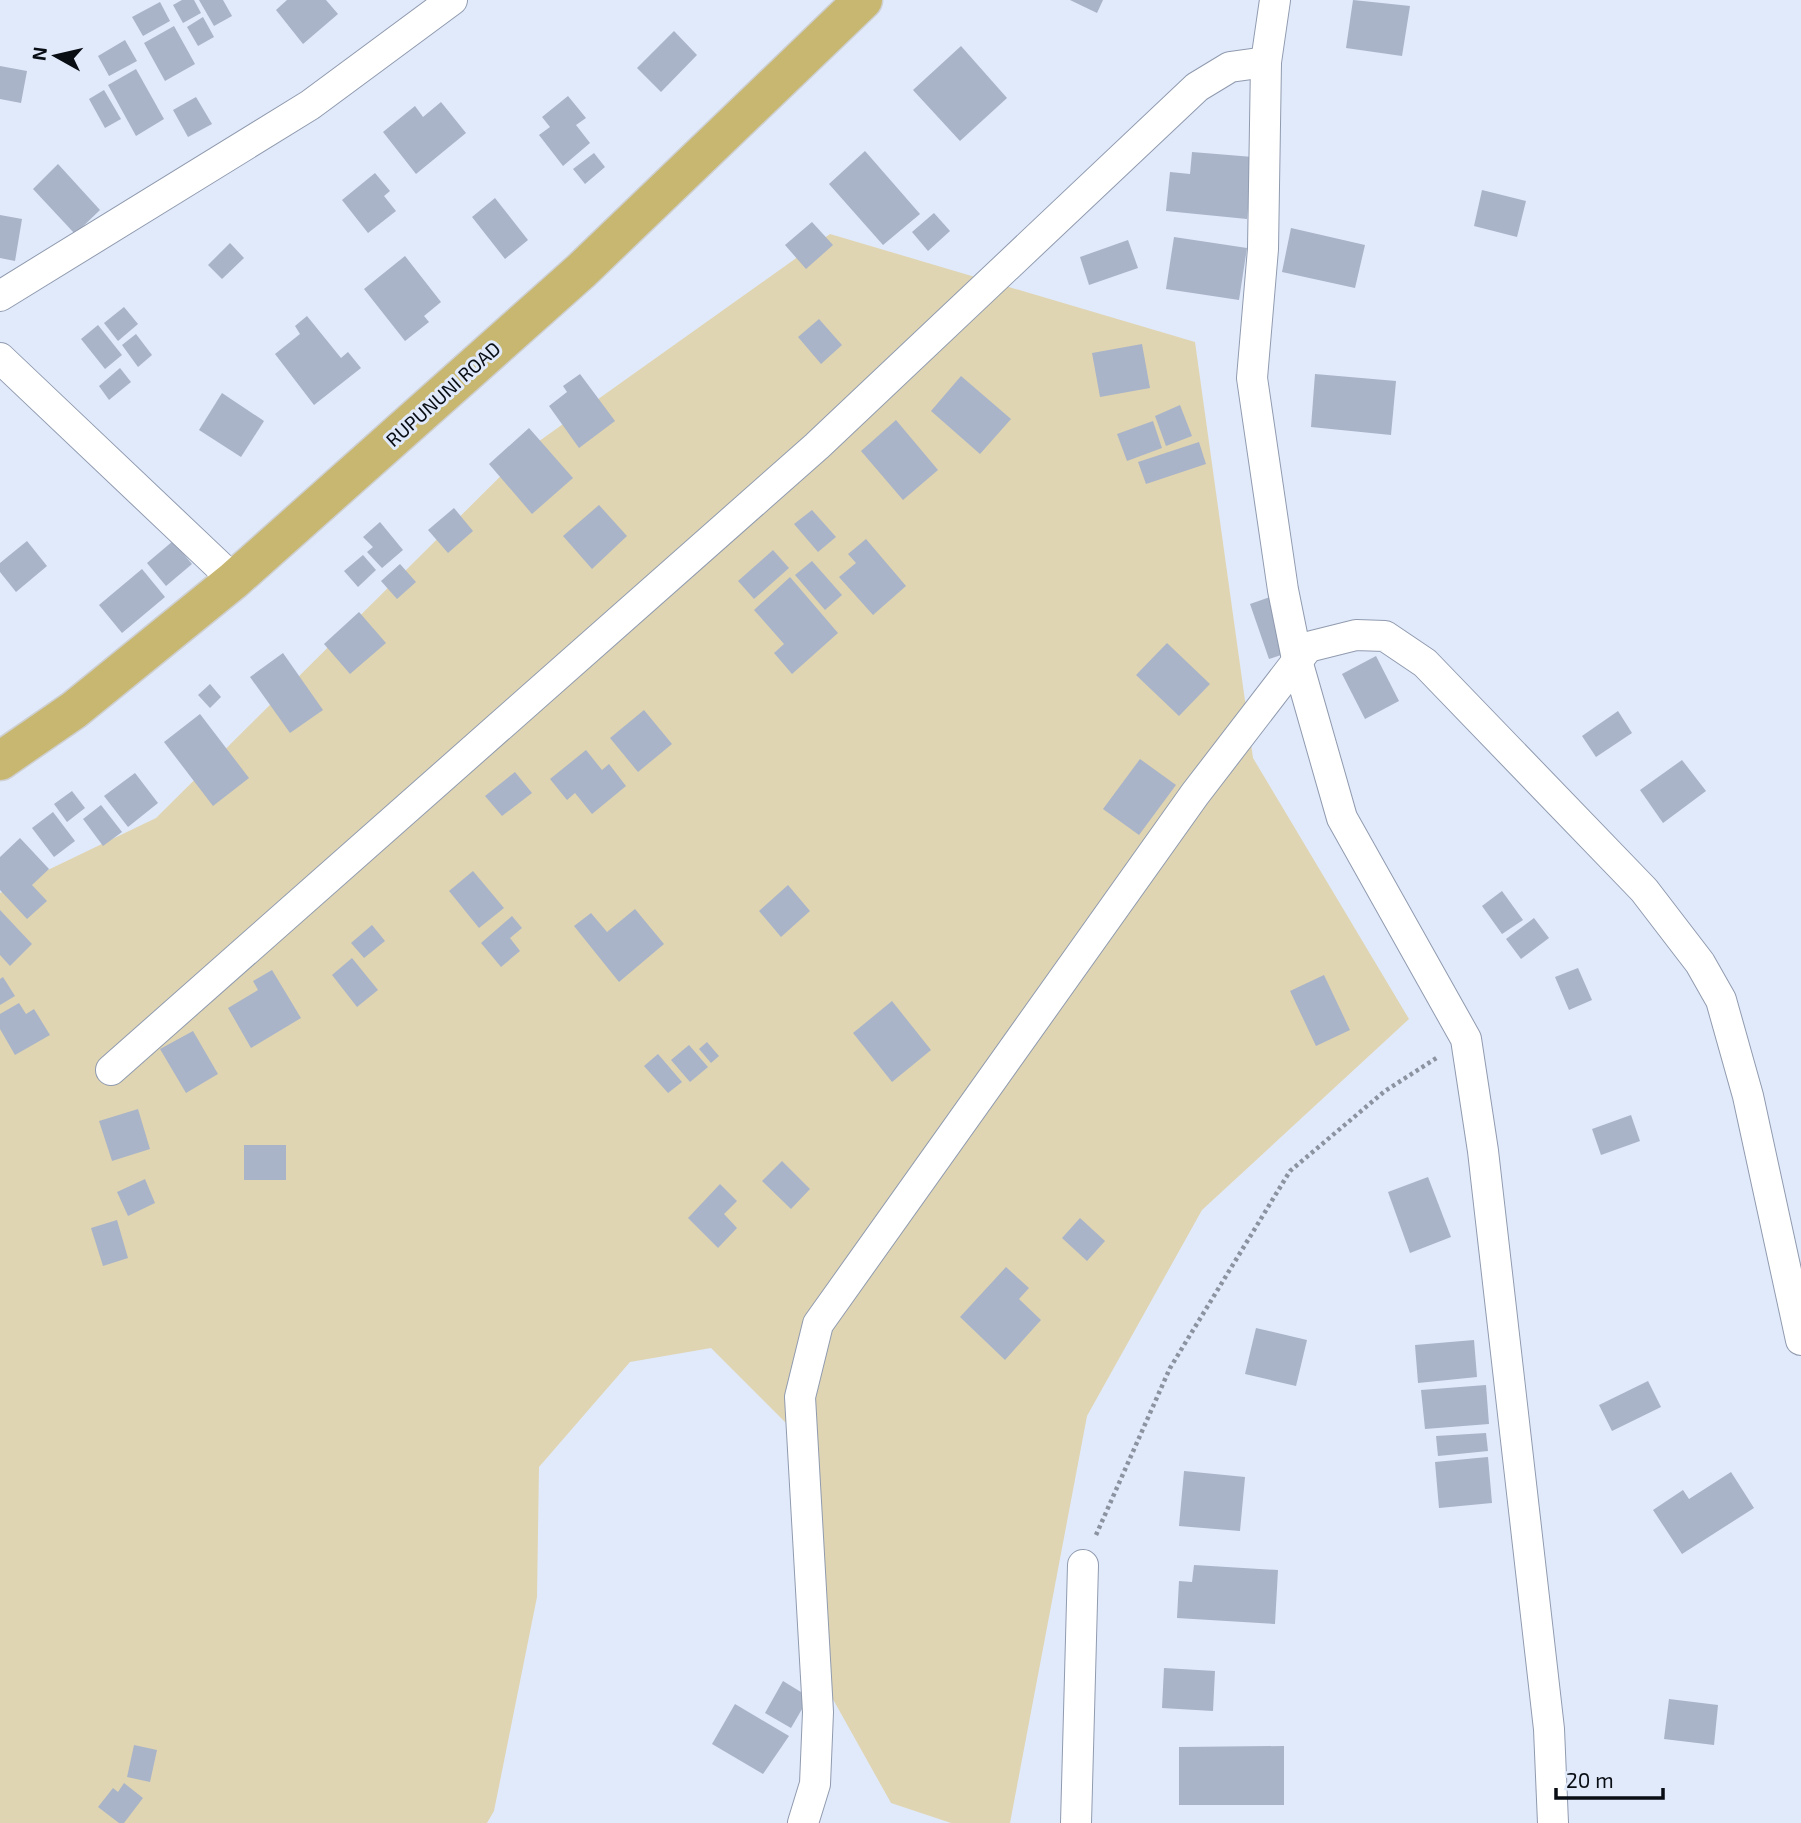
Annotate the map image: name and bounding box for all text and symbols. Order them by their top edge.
north arrow [21,21,91,91]
text: N [26,45,51,62]
street label: RUPUNUNI ROAD [381,336,505,451]
scale bar [1556,1756,1663,1800]
text: 20 m [1566,1767,1614,1792]

